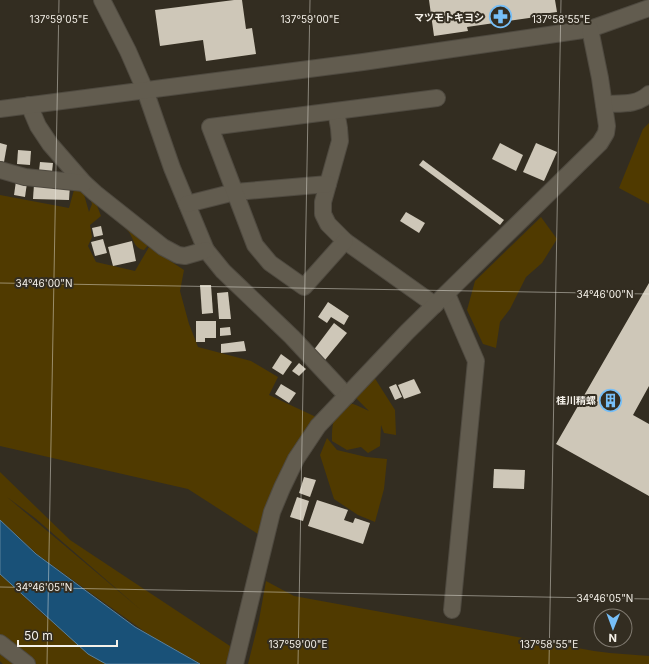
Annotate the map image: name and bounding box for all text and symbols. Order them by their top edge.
pharmacy icon: マツモトキヨシ [487,4,513,30]
place label: マツモトキヨシ [414,11,484,23]
text: 137°59'05"E [30,13,88,25]
text: 137°59'00"E [280,13,340,25]
text: 137°58'55"E [532,13,590,25]
text: 34°46'00"N [15,277,73,289]
text: 34°46'00"N [576,288,634,300]
building icon: 桂川精螺 [598,387,624,413]
place label: 桂川精螺 [556,394,596,406]
text: 34°46'05"N [16,581,72,593]
text: 34°46'05"N [577,592,633,604]
north arrow [593,608,633,648]
scale bar [18,622,117,648]
text: 50 m [24,628,53,643]
text: N [609,631,617,645]
text: 137°59'00"E [268,638,328,650]
text: 137°58'55"E [520,638,578,650]

